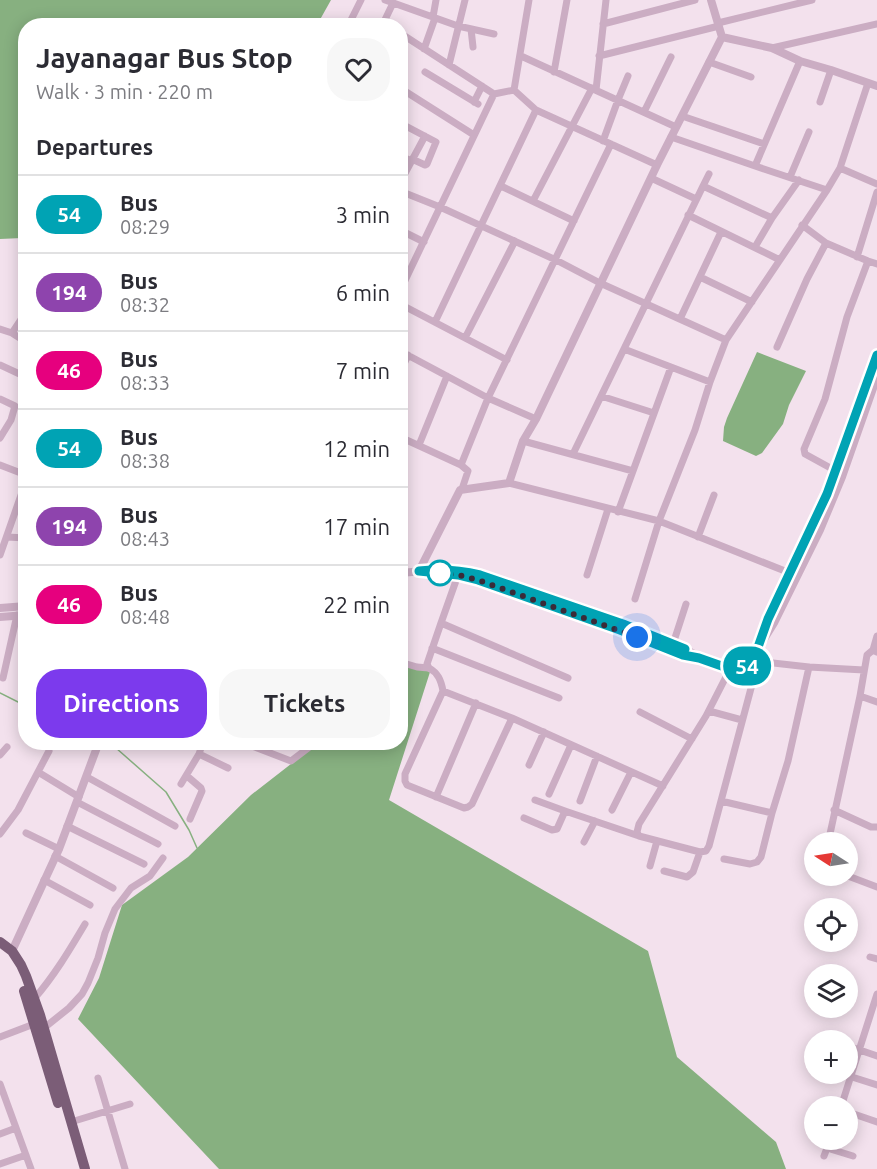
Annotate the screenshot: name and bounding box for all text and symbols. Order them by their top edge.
button: heart [327,38,390,101]
text: Jayanagar Bus Stop [36,42,293,73]
text: Walk · 3 min · 220 m [36,80,213,103]
text: Departures [36,134,153,159]
text: Bus [120,190,158,215]
text: 54 [57,202,81,226]
text: 3 min [336,202,390,227]
text: 08:29 [120,215,170,238]
text: Bus [120,268,158,293]
text: 194 [51,280,87,304]
text: 6 min [336,280,390,305]
text: 08:32 [120,293,170,316]
text: Bus [120,346,158,371]
text: 46 [57,358,81,382]
text: 7 min [336,358,390,383]
text: 08:33 [120,371,170,394]
text: Bus [120,424,158,449]
text: 54 [57,436,81,460]
text: 12 min [323,436,390,461]
text: 08:38 [120,449,170,472]
text: Bus [120,502,158,527]
text: 194 [51,514,87,538]
text: 17 min [323,514,390,539]
text: 08:43 [120,527,170,550]
unlabelled marker [427,560,453,586]
text: Bus [120,580,158,605]
text: 46 [57,592,81,616]
text: 22 min [323,592,390,617]
text: 08:48 [120,605,170,628]
your location [622,622,652,652]
line badge: 54 [720,646,774,686]
text: 54 [735,654,759,678]
button: Directions [36,669,207,738]
button: Tickets [219,669,390,738]
north arrow [804,832,858,886]
map controls [804,832,858,1150]
button: locate [804,898,858,952]
button: layers [804,964,858,1018]
button: + [804,1030,858,1084]
button: − [804,1096,858,1150]

